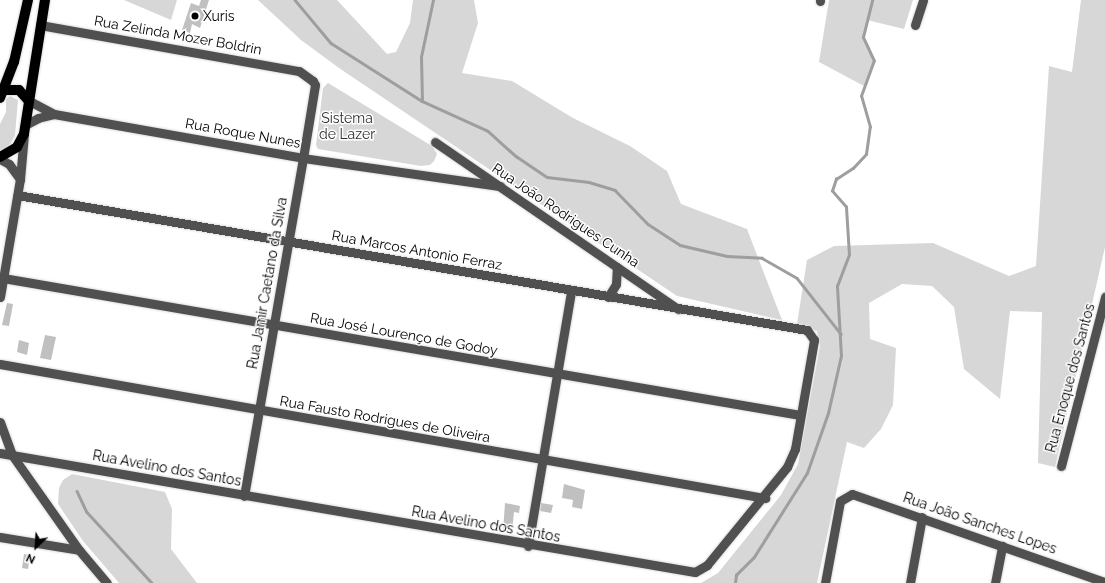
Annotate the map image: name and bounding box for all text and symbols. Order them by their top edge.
place label: Xuris [203,8,235,24]
marker: Xuris [190,11,200,21]
street label: Rua Zelinda Mozer Boldrin [93,12,263,58]
park label: Sistema de Lazer [319,110,375,142]
street label: Rua Roque Nunes [184,115,302,151]
street label: Rua João Rodrigues Cunha [489,159,643,271]
street label: Rua Jamir Caetano da Silva [244,195,290,371]
street label: Rua Marcos Antonio Ferraz [330,227,504,273]
street label: Rua Enoque dos Santos [1042,302,1098,454]
street label: Rua José Lourenço de Godoy [309,309,499,359]
street label: Rua Fausto Rodrigues de Oliveira [278,392,492,446]
street label: Rua Avelino dos Santos [91,447,243,489]
street label: Rua João Sanches Lopes [901,489,1059,557]
street label: Rua Avelino dos Santos [410,503,562,545]
north arrow [16,527,56,567]
text: N [24,551,37,566]

